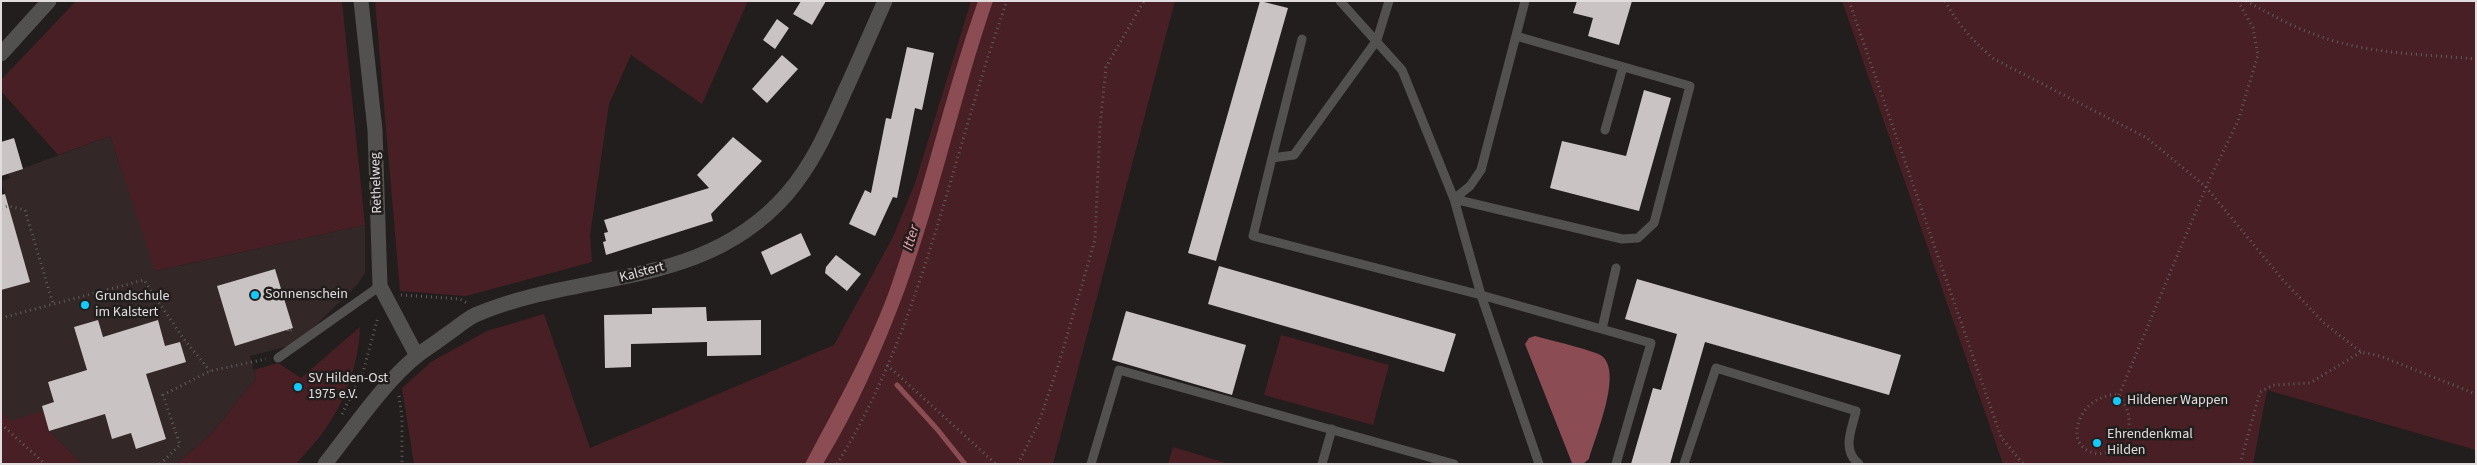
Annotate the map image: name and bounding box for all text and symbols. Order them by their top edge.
street label: Rethelweg [368,152,386,214]
water label: Itter [900,223,924,253]
street label: Kalstert [618,259,666,287]
place label: Sonnenschein [265,287,348,303]
place label: Grundschule im Kalstert [95,289,170,322]
marker: Sonnenschein [249,289,261,301]
marker: Grundschule im Kalstert [79,299,91,311]
place label: SV Hilden-Ost 1975 e.V. [308,371,388,404]
marker: SV Hilden-Ost 1975 e.V. [292,381,304,393]
place label: Hildener Wappen [2127,393,2228,409]
marker: Hildener Wappen [2111,395,2123,407]
place label: Ehrendenkmal Hilden [2107,427,2193,460]
marker: Ehrendenkmal Hilden [2091,437,2103,449]

